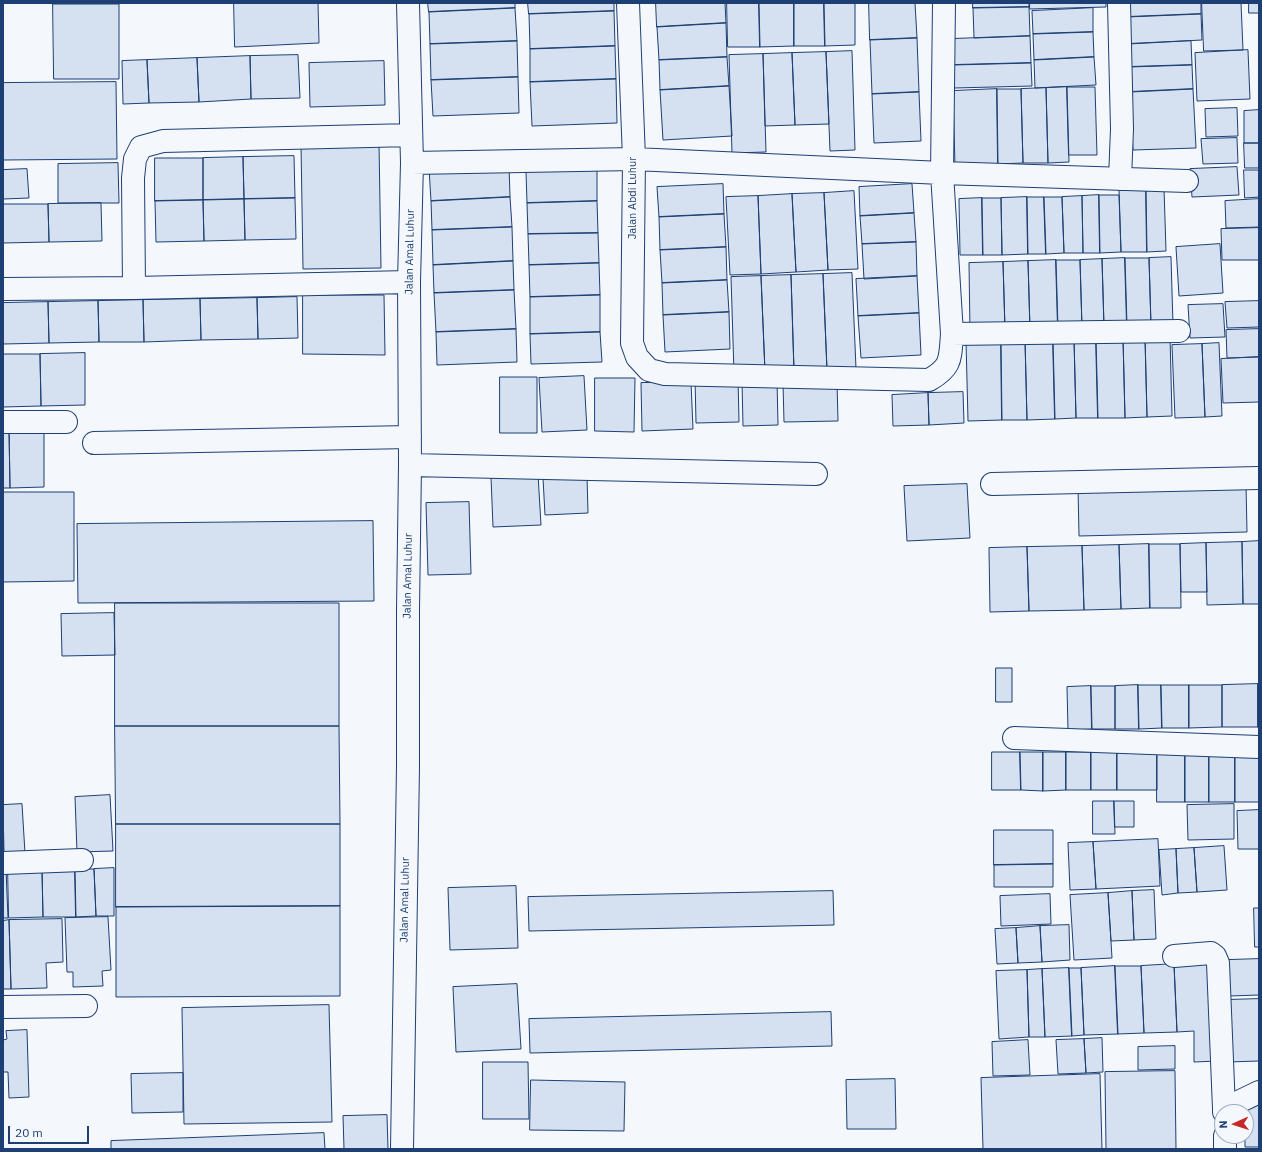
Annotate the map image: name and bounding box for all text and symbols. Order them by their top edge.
street label: Jalan Abdi Luhur [626,157,640,239]
street label: Jalan Amal Luhur [403,209,417,295]
street label: Jalan Amal Luhur [401,533,415,619]
street label: Jalan Amal Luhur [398,857,412,943]
north arrow [1214,1104,1254,1144]
scale bar [10,1118,91,1144]
text: N [1216,1120,1230,1129]
text: 20 m [15,1125,43,1140]

